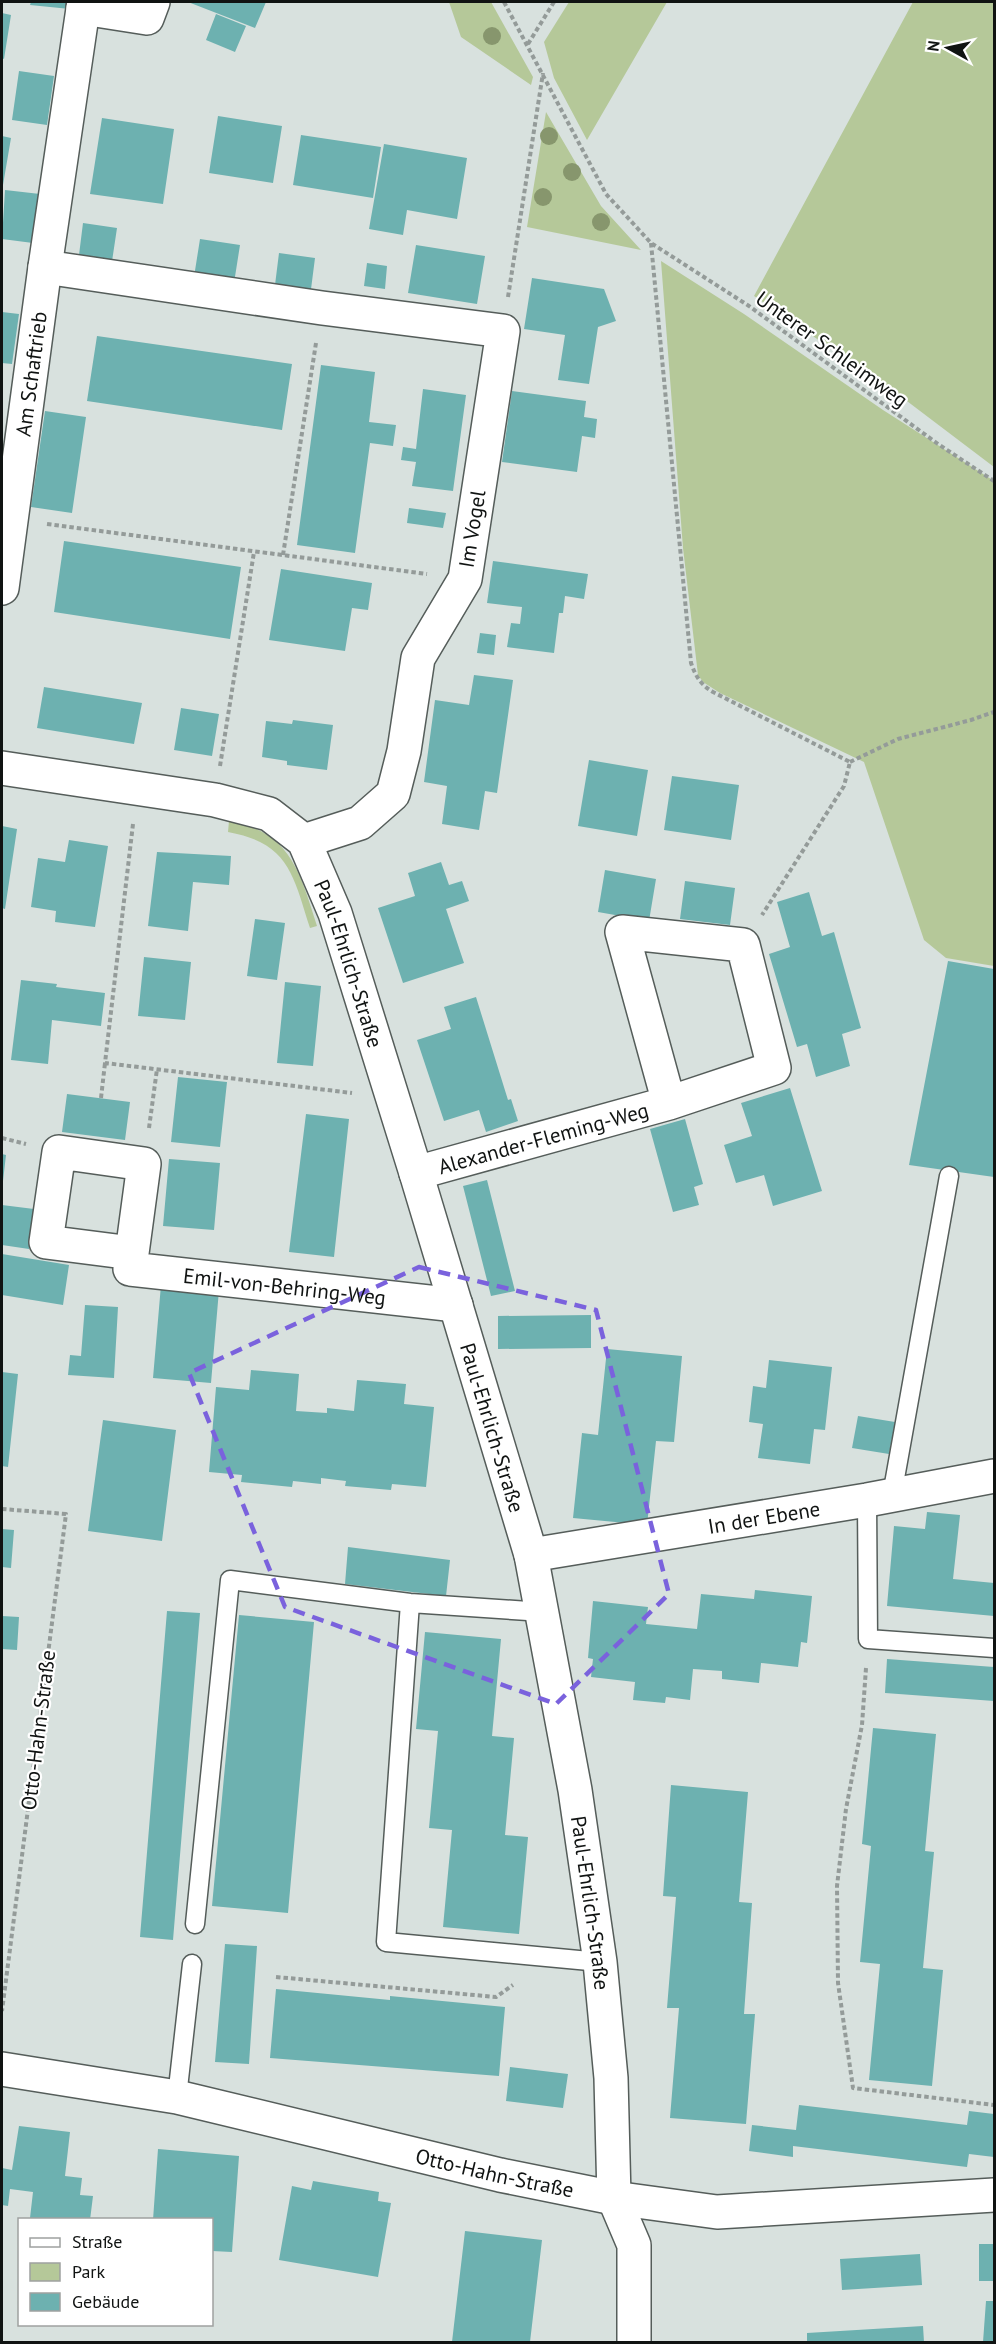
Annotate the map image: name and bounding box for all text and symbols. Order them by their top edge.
north arrow [918,18,978,78]
text: N [923,39,944,53]
street label: Unterer Schleimweg [751,285,913,413]
street label: Am Schaftrieb [9,310,52,438]
street label: Im Vogel [453,488,491,570]
street label: Paul-Ehrlich-Straße [309,875,390,1051]
street label: Alexander-Fleming-Weg [435,1096,651,1180]
street label: Emil-von-Behring-Weg [182,1261,387,1311]
street label: Paul-Ehrlich-Straße [454,1340,531,1516]
street label: In der Ebene [706,1494,822,1539]
street label: Otto-Hahn-Straße [15,1648,61,1812]
street label: Paul-Ehrlich-Straße [565,1814,616,1991]
street label: Otto-Hahn-Straße [413,2142,576,2203]
legend [18,2218,213,2326]
text: Straße [72,2230,123,2253]
text: Park [72,2260,105,2283]
text: Gebäude [72,2290,139,2313]

